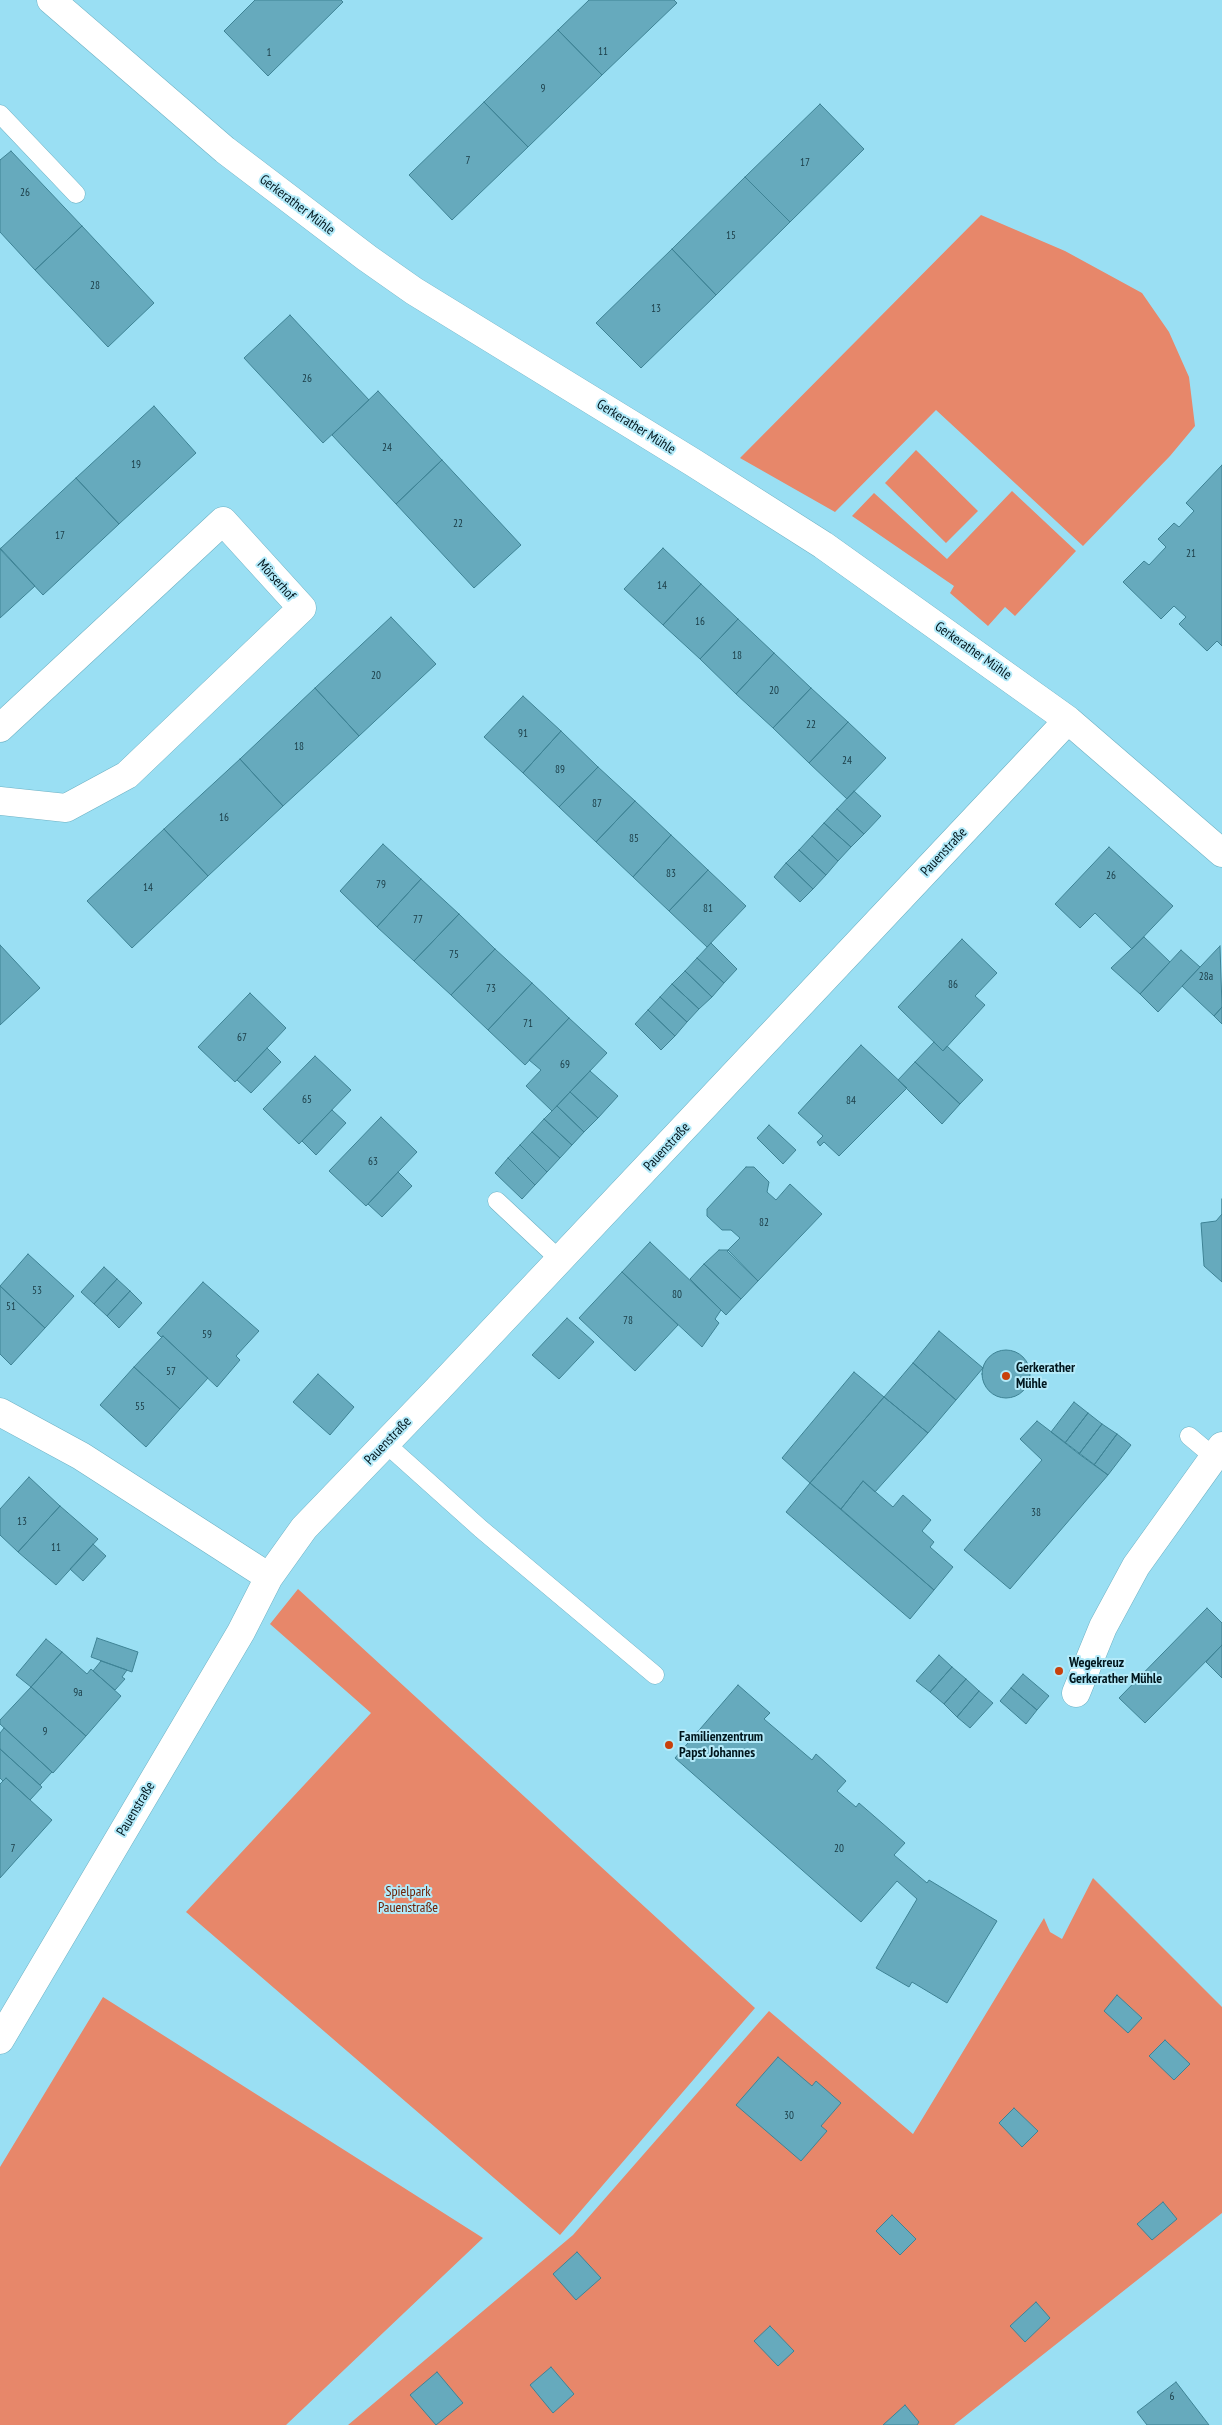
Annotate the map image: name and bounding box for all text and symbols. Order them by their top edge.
house number: 11 [598,45,608,59]
house number: 1 [267,46,271,60]
house number: 9 [541,82,545,96]
house number: 7 [466,154,470,168]
house number: 17 [800,156,810,170]
street label: Gerkerather Mühle [256,171,338,239]
house number: 26 [20,186,30,200]
house number: 15 [726,229,736,243]
house number: 28 [90,279,100,293]
house number: 13 [651,302,661,316]
house number: 26 [302,372,312,386]
street label: Gerkerather Mühle [593,396,679,458]
house number: 24 [382,441,392,455]
house number: 19 [131,458,141,472]
house number: 22 [453,517,463,531]
house number: 17 [55,529,65,543]
house number: 21 [1186,547,1196,561]
street label: Mörserhof [253,556,299,604]
house number: 14 [657,579,667,593]
house number: 16 [695,615,705,629]
street label: Gerkerather Mühle [931,618,1015,684]
house number: 18 [732,649,742,663]
house number: 20 [371,669,381,683]
house number: 20 [769,684,779,698]
house number: 22 [806,718,816,732]
house number: 91 [518,727,528,741]
house number: 18 [294,740,304,754]
house number: 24 [842,754,852,768]
house number: 89 [555,763,565,777]
house number: 87 [592,797,602,811]
house number: 16 [219,811,229,825]
street label: Pauenstraße [917,824,971,880]
house number: 85 [629,832,639,846]
house number: 83 [666,867,676,881]
house number: 26 [1106,869,1116,883]
house number: 79 [376,878,386,892]
house number: 14 [143,881,153,895]
house number: 81 [703,902,713,916]
house number: 77 [413,913,423,927]
house number: 75 [449,948,459,962]
house number: 28a [1199,970,1213,984]
house number: 86 [948,978,958,992]
house number: 73 [486,982,496,996]
house number: 71 [523,1017,533,1031]
house number: 67 [237,1031,247,1045]
house number: 69 [560,1058,570,1072]
house number: 65 [302,1093,312,1107]
house number: 84 [846,1094,856,1108]
street label: Pauenstraße [640,1119,694,1175]
house number: 63 [368,1155,378,1169]
house number: 82 [759,1216,769,1230]
house number: 53 [32,1284,42,1298]
house number: 80 [672,1288,682,1302]
house number: 51 [6,1300,16,1314]
house number: 78 [623,1314,633,1328]
house number: 59 [202,1328,212,1342]
place label: Gerkerather Mühle [1016,1360,1075,1392]
house number: 57 [166,1365,176,1379]
marker: Gerkerather Mühle [1000,1370,1012,1382]
house number: 55 [135,1400,145,1414]
street label: Pauenstraße [361,1414,415,1468]
house number: 38 [1031,1506,1041,1520]
house number: 13 [17,1515,27,1529]
house number: 11 [51,1541,61,1555]
place label: Wegekreuz Gerkerather Mühle [1069,1655,1162,1688]
marker: Wegekreuz Gerkerather Mühle [1053,1665,1065,1677]
house number: 9a [73,1686,83,1700]
house number: 9 [43,1725,47,1739]
place label: Familienzentrum Papst Johannes [679,1729,763,1761]
marker: Familienzentrum Papst Johannes [663,1739,675,1751]
street label: Pauenstraße [113,1779,159,1839]
house number: 7 [11,1842,15,1856]
house number: 20 [834,1842,844,1856]
park label: Spielpark Pauenstraße [378,1884,438,1916]
house number: 30 [784,2109,794,2123]
house number: 6 [1170,2390,1174,2404]

